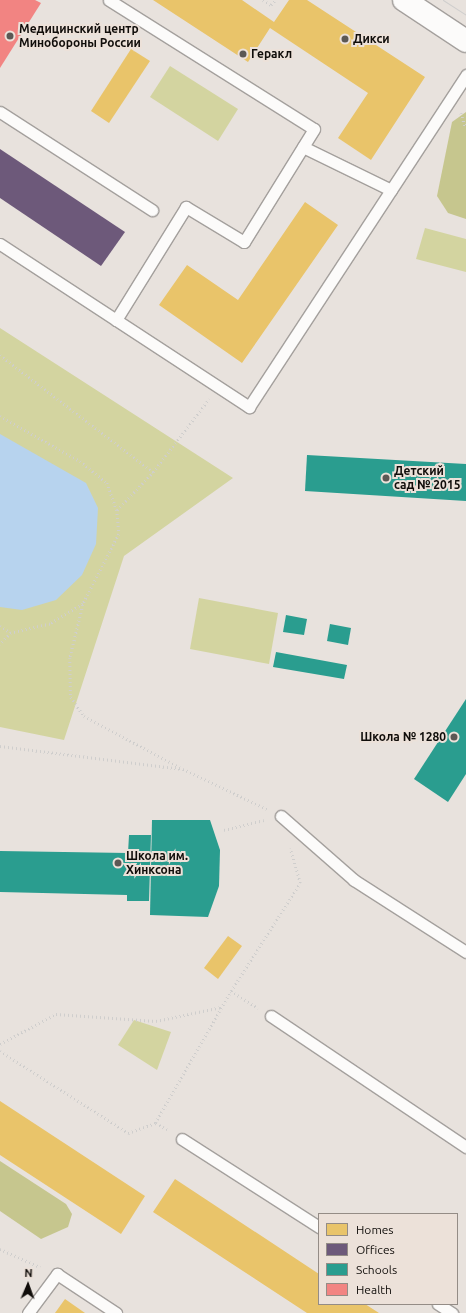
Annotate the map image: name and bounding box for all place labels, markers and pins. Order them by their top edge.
place label: Медицинский центр Минобороны России [19,22,141,50]
marker: Медицинский центр Минобороны России [4,30,16,42]
place label: Дикси [353,32,390,46]
marker: Дикси [340,34,350,44]
place label: Геракл [251,47,292,61]
marker: Геракл [238,49,248,59]
place label: Детский сад № 2015 [394,464,460,492]
marker: Детский сад № 2015 [381,473,391,483]
place label: Школа № 1280 [360,730,446,744]
marker: Школа № 1280 [449,732,459,742]
place label: Школа им. Хинксона [126,849,188,877]
marker: Школа им. Хинксона [113,858,123,868]

